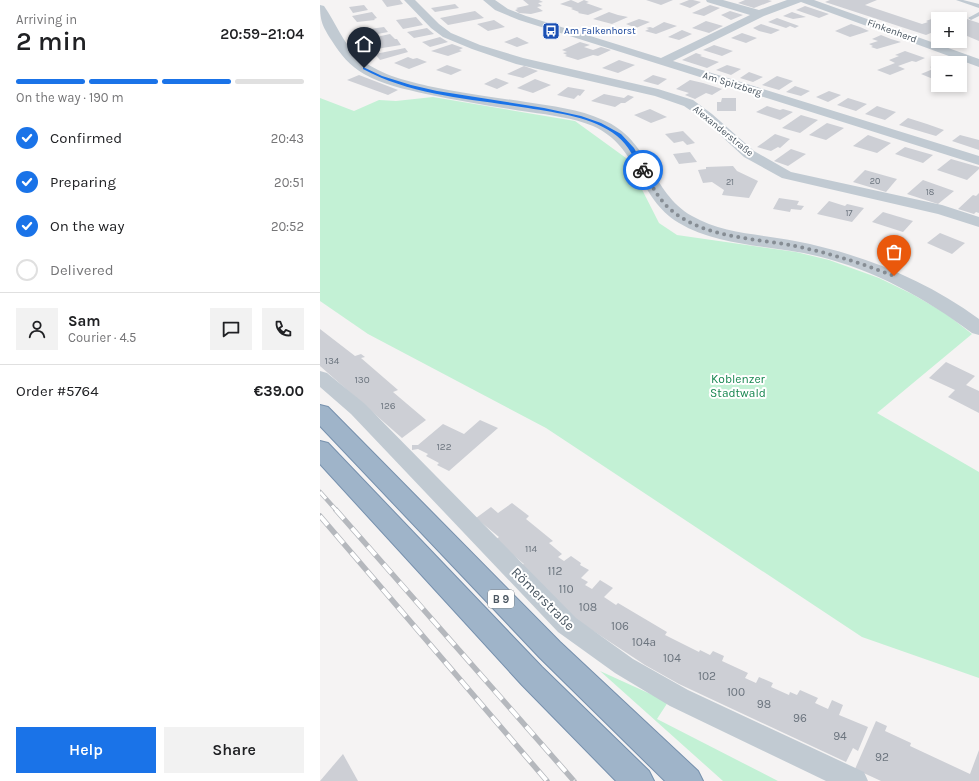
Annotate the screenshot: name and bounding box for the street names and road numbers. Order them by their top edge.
street label: Finkenherd [866,17,918,45]
street label: Am Spitzberg [701,69,763,99]
street label: Alexanderstraße [690,103,756,159]
street label: Römerstraße [508,564,578,634]
road number: B 9 [488,590,514,608]

